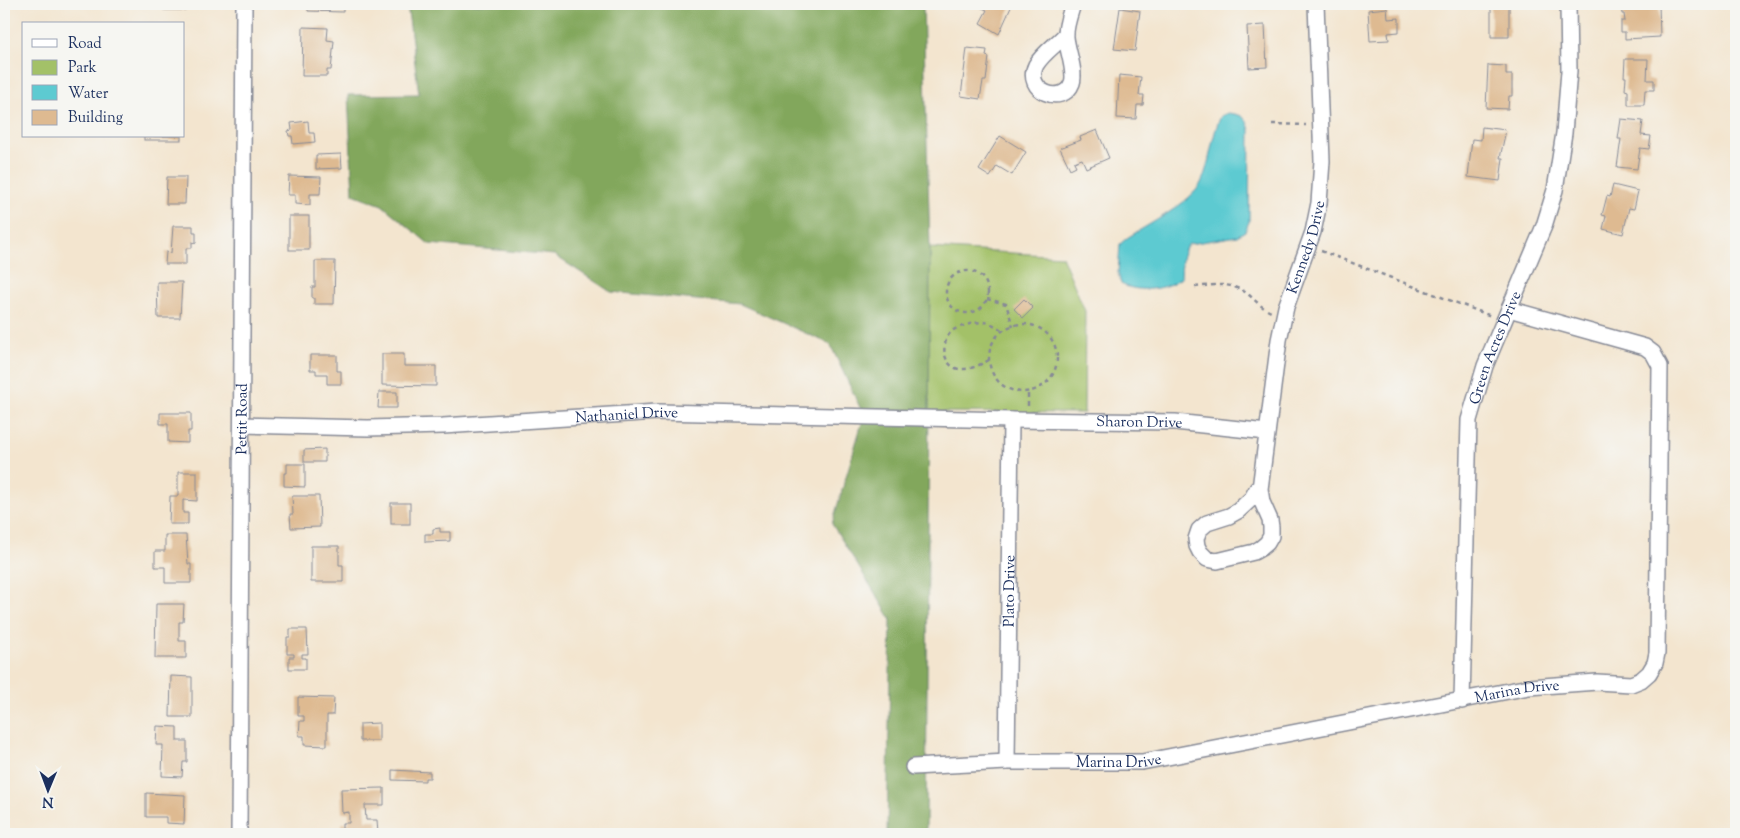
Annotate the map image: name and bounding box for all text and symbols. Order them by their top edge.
legend [22,22,185,138]
text: Road [68,34,102,55]
text: Park [68,58,97,79]
text: Water [68,84,109,105]
text: Building [68,108,123,129]
street label: Kennedy Drive [1283,199,1331,297]
street label: Green Acres Drive [1465,288,1527,407]
street label: Pettit Road [232,383,254,455]
street label: Nathaniel Drive [575,403,678,429]
street label: Sharon Drive [1096,412,1184,435]
street label: Plato Drive [1000,555,1021,627]
street label: Marina Drive [1473,676,1560,709]
street label: Marina Drive [1076,749,1164,774]
north arrow [22,766,72,816]
text: N [42,791,54,811]

